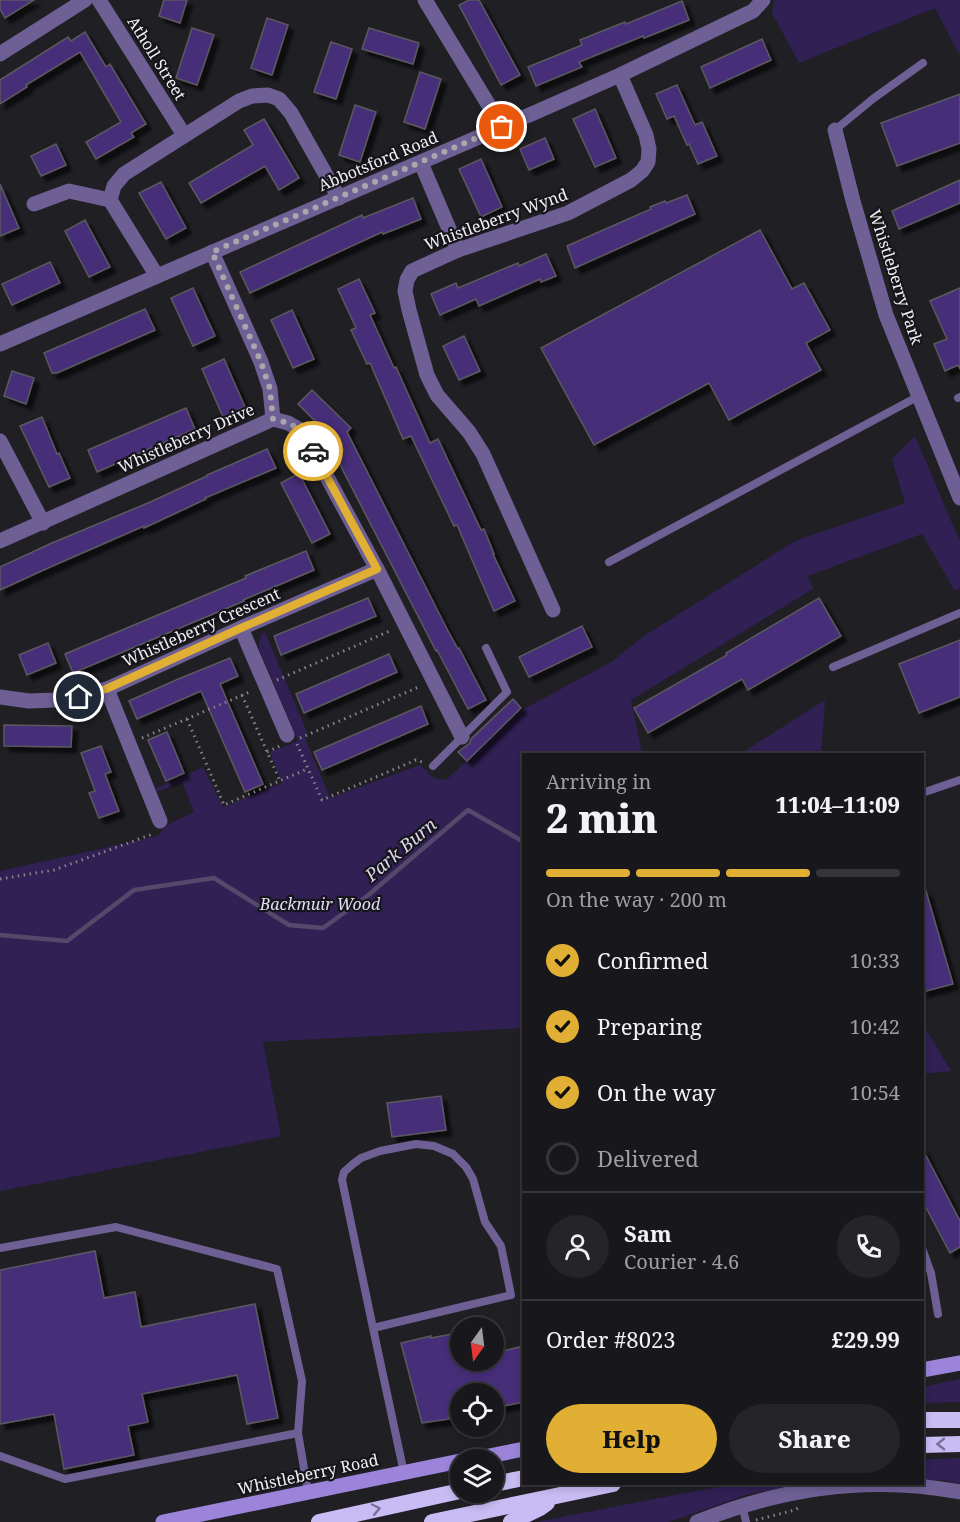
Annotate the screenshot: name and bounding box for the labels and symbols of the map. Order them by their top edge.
street label: Atholl Street [122,12,192,104]
pin [476,101,527,152]
street label: Abbotsford Road [315,126,441,196]
street label: Whistleberry Wynd [421,183,571,255]
street label: Whistleberry Park [864,207,928,348]
street label: Whistleberry Drive [114,398,258,478]
courier [283,421,343,481]
street label: Whistleberry Crescent [119,582,284,672]
pin [53,671,104,722]
water label: Park Burn [359,812,441,887]
park label: Backmuir Wood [259,893,381,915]
north arrow [450,1317,504,1371]
one-way arrow [937,1438,946,1451]
street label: Whistleberry Road [235,1448,381,1500]
one-way arrow [371,1504,381,1517]

